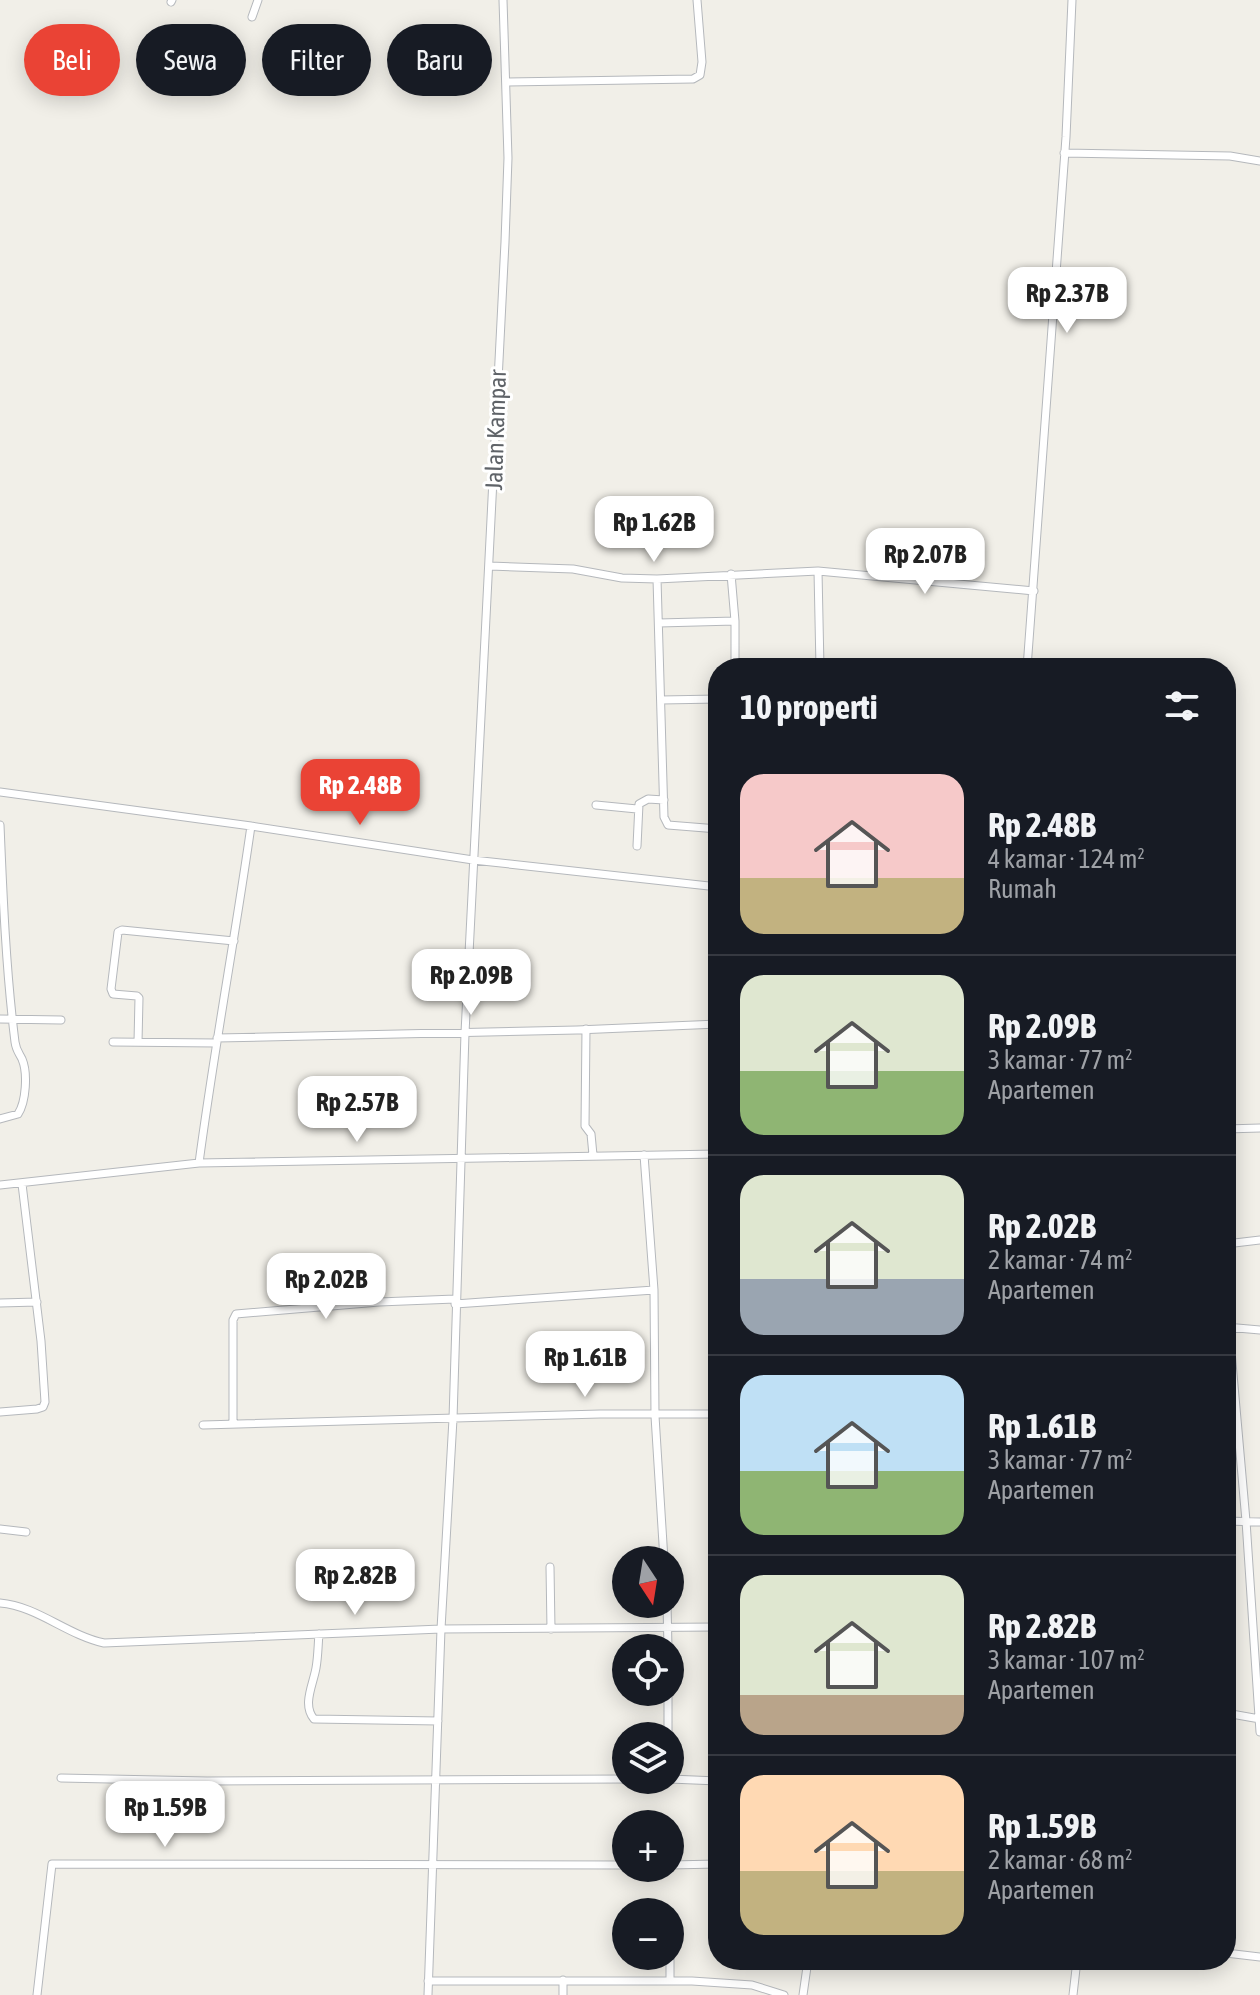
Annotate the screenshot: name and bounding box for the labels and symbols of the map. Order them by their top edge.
pin: Rp 2.37B [984,267,1150,335]
street label: Jalan Kampar [480,368,511,491]
pin: Rp 1.62B [571,496,737,564]
pin: Rp 2.07B [842,528,1008,596]
pin: Rp 2.48B [277,759,443,827]
pin: Rp 2.09B [388,949,554,1017]
pin: Rp 2.57B [274,1076,440,1144]
pin: Rp 2.02B [243,1253,409,1321]
pin: Rp 1.61B [502,1331,668,1399]
north arrow [612,1546,684,1618]
pin: Rp 2.82B [272,1549,438,1617]
pin: Rp 1.59B [82,1781,248,1849]

